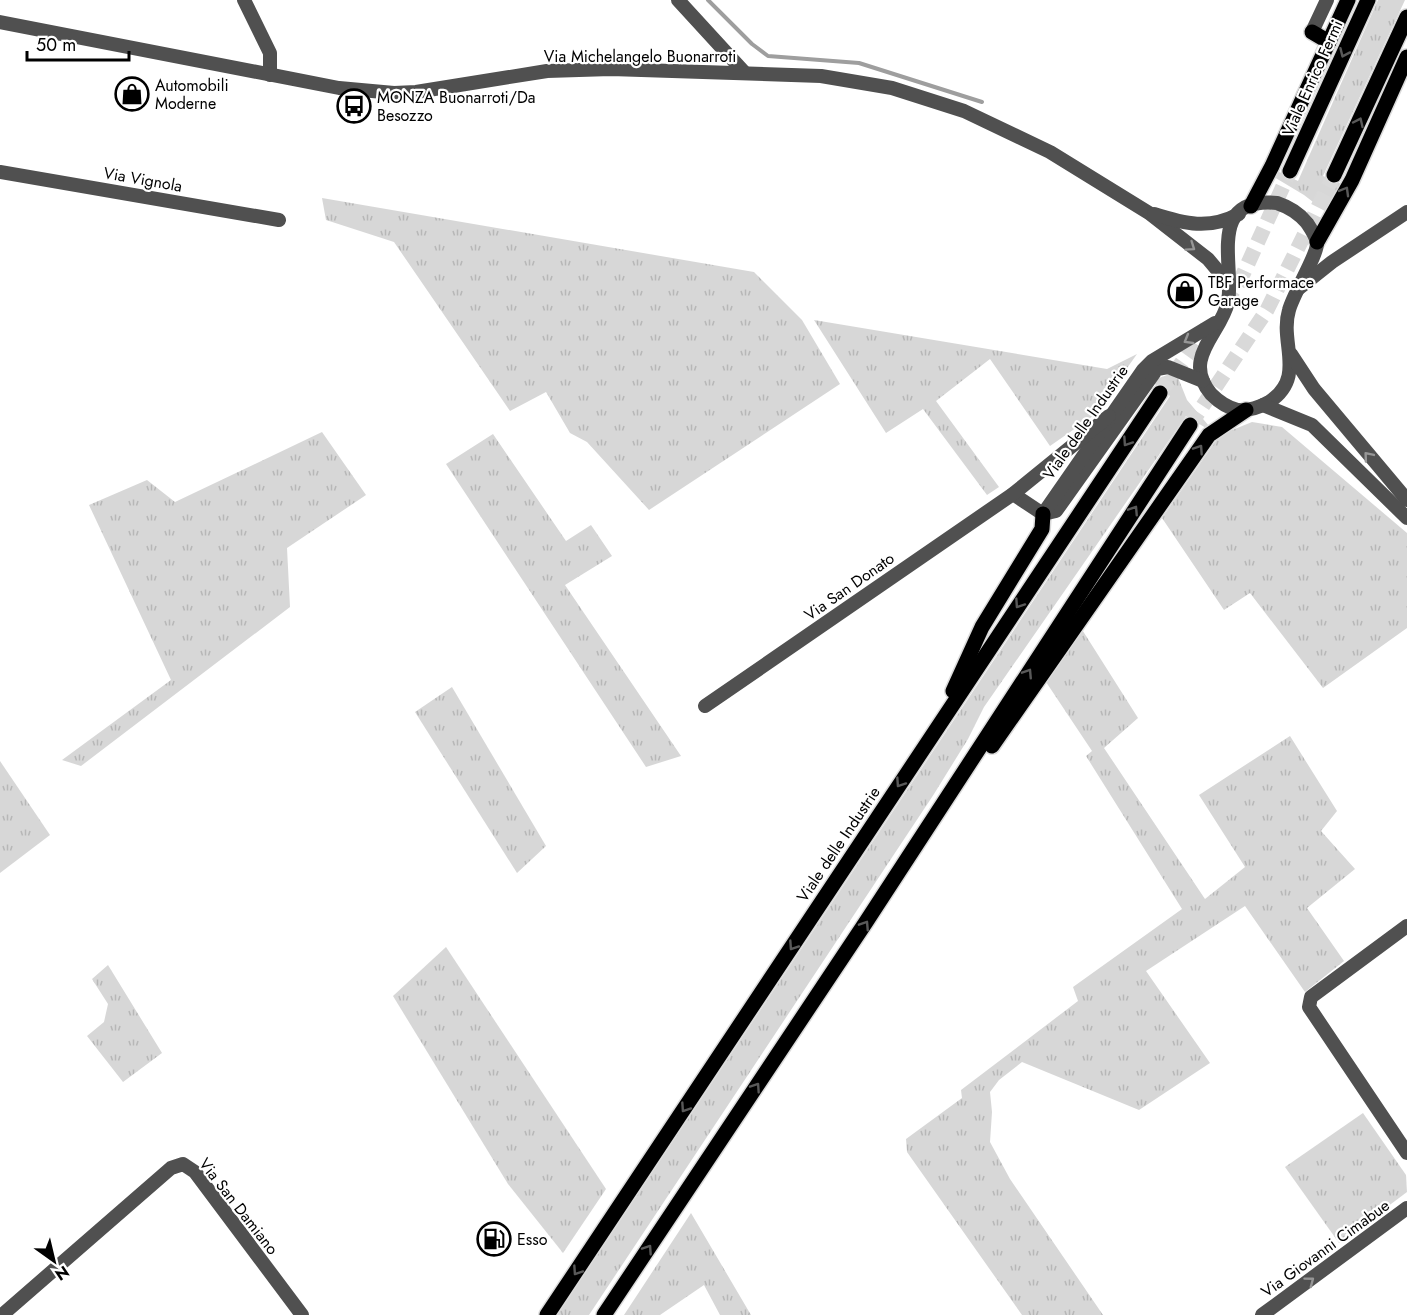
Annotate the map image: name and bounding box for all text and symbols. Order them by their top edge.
street label: Viale Enrico Fermi [1277,16,1348,140]
scale bar [27,24,129,62]
text: 50 m [36,32,76,58]
street label: Via Michelangelo Buonarroti [544,45,736,68]
one-way arrow [1339,47,1351,58]
place label: Automobili Moderne [155,74,229,115]
shop icon: Automobili Moderne [114,76,150,112]
place label: MONZA Buonarroti/Da Besozzo [377,86,536,127]
bus stop icon: MONZA Buonarroti/Da Besozzo [336,88,372,124]
one-way arrow [1351,117,1363,128]
street label: Via Vignola [102,161,184,198]
one-way arrow [1338,187,1350,197]
one-way arrow [1184,240,1195,251]
place label: TBF Performace Garage [1208,271,1314,312]
shop icon: TBF Performace Garage [1167,273,1203,309]
one-way arrow [1184,333,1194,345]
street label: Viale delle Industrie [1037,360,1134,484]
one-way arrow [1123,436,1135,446]
one-way arrow [1192,444,1203,455]
one-way arrow [1365,452,1376,463]
one-way arrow [1127,506,1139,516]
street label: Via San Donato [800,547,899,626]
one-way arrow [1015,598,1027,608]
one-way arrow [1020,669,1032,679]
one-way arrow [897,777,908,788]
street label: Viale delle Industrie [791,782,886,907]
one-way arrow [857,920,868,931]
one-way arrow [789,939,800,950]
one-way arrow [749,1082,760,1093]
one-way arrow [680,1102,692,1112]
street label: Via San Damiano [194,1153,284,1260]
street label: Via Giovanni Cimabue [1256,1194,1394,1303]
fuel station icon: Esso [476,1221,512,1257]
place label: Esso [517,1228,548,1251]
north arrow [24,1231,84,1291]
one-way arrow [641,1245,652,1256]
text: N [50,1260,74,1286]
one-way arrow [573,1264,584,1275]
one-way arrow [1303,1278,1314,1289]

